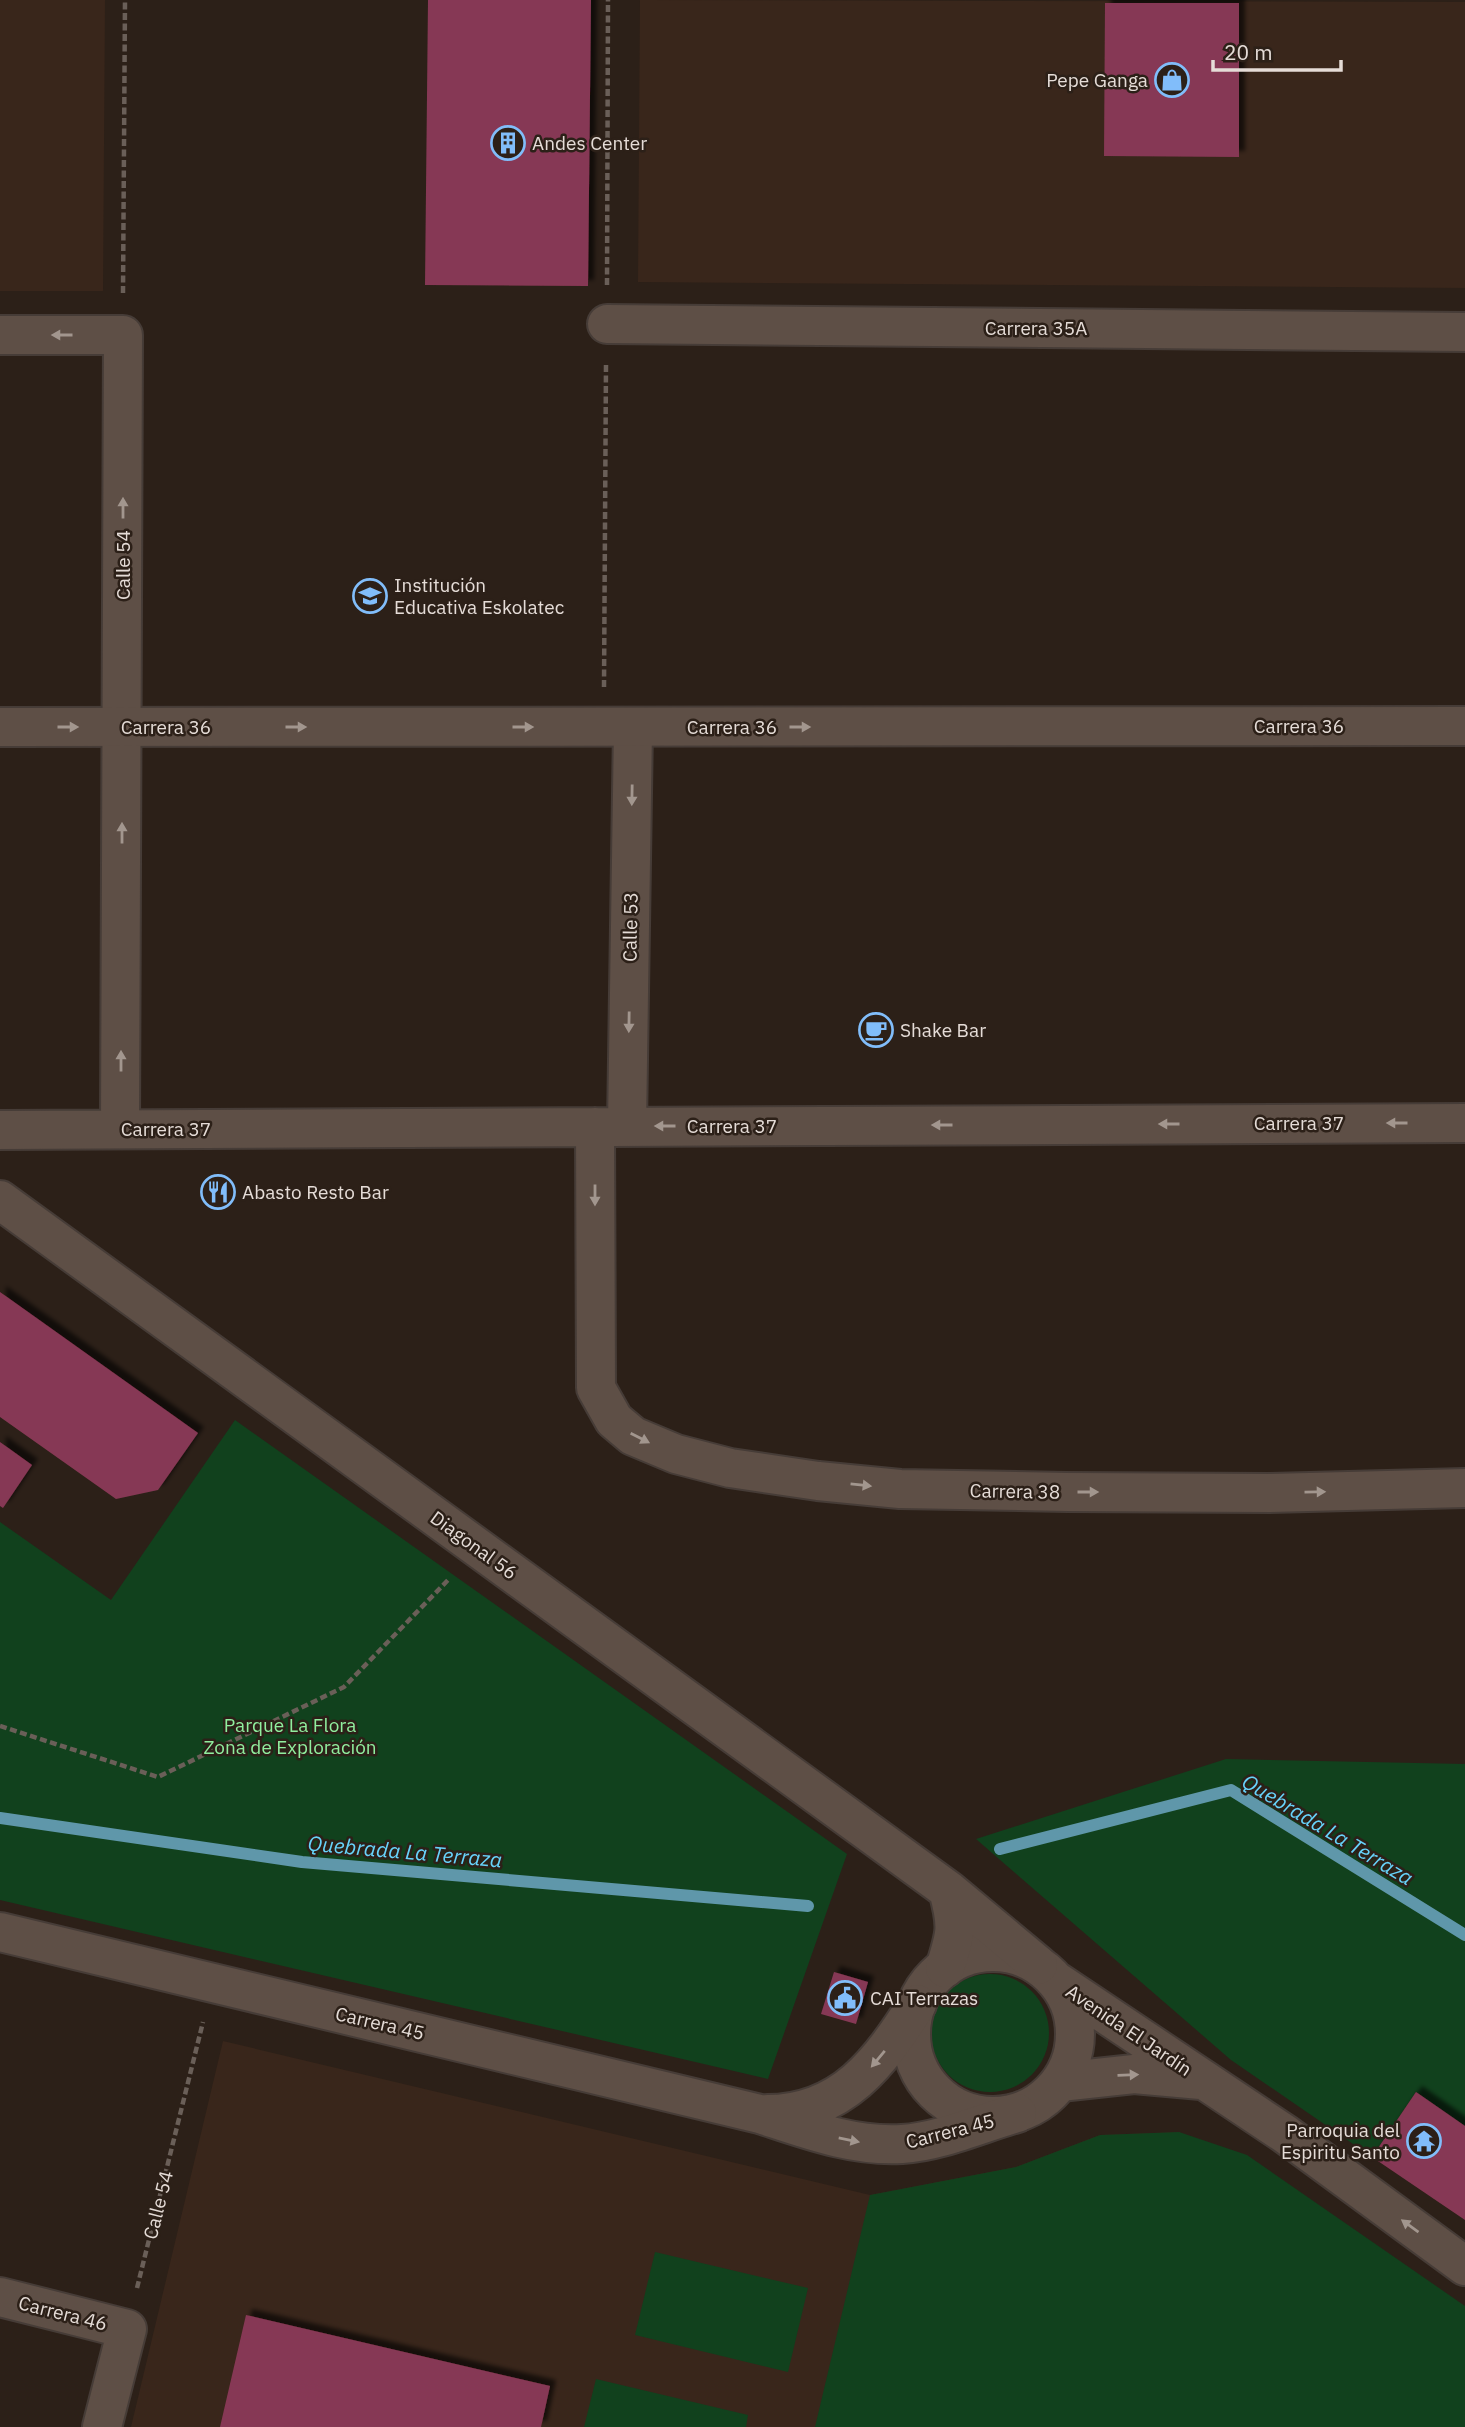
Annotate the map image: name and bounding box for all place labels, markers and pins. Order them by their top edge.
shop icon: Pepe Ganga [1153,61,1191,99]
place label: Pepe Ganga [1046,68,1148,92]
building icon: Andes Center [489,124,527,162]
place label: Andes Center [532,131,647,155]
place label: Institución Educativa Eskolatec [394,573,565,619]
school or university icon: Institución Educativa Eskolatec [351,577,389,615]
cafe icon: Shake Bar [857,1011,895,1049]
place label: Shake Bar [900,1018,986,1042]
restaurant icon: Abasto Resto Bar [199,1173,237,1211]
place label: Abasto Resto Bar [242,1180,389,1204]
public building icon: CAI Terrazas [826,1979,864,2017]
place label: CAI Terrazas [870,1986,978,2010]
place label: Parroquia del Espiritu Santo [1281,2118,1400,2164]
temple icon: Parroquia del Espiritu Santo [1405,2122,1443,2160]

